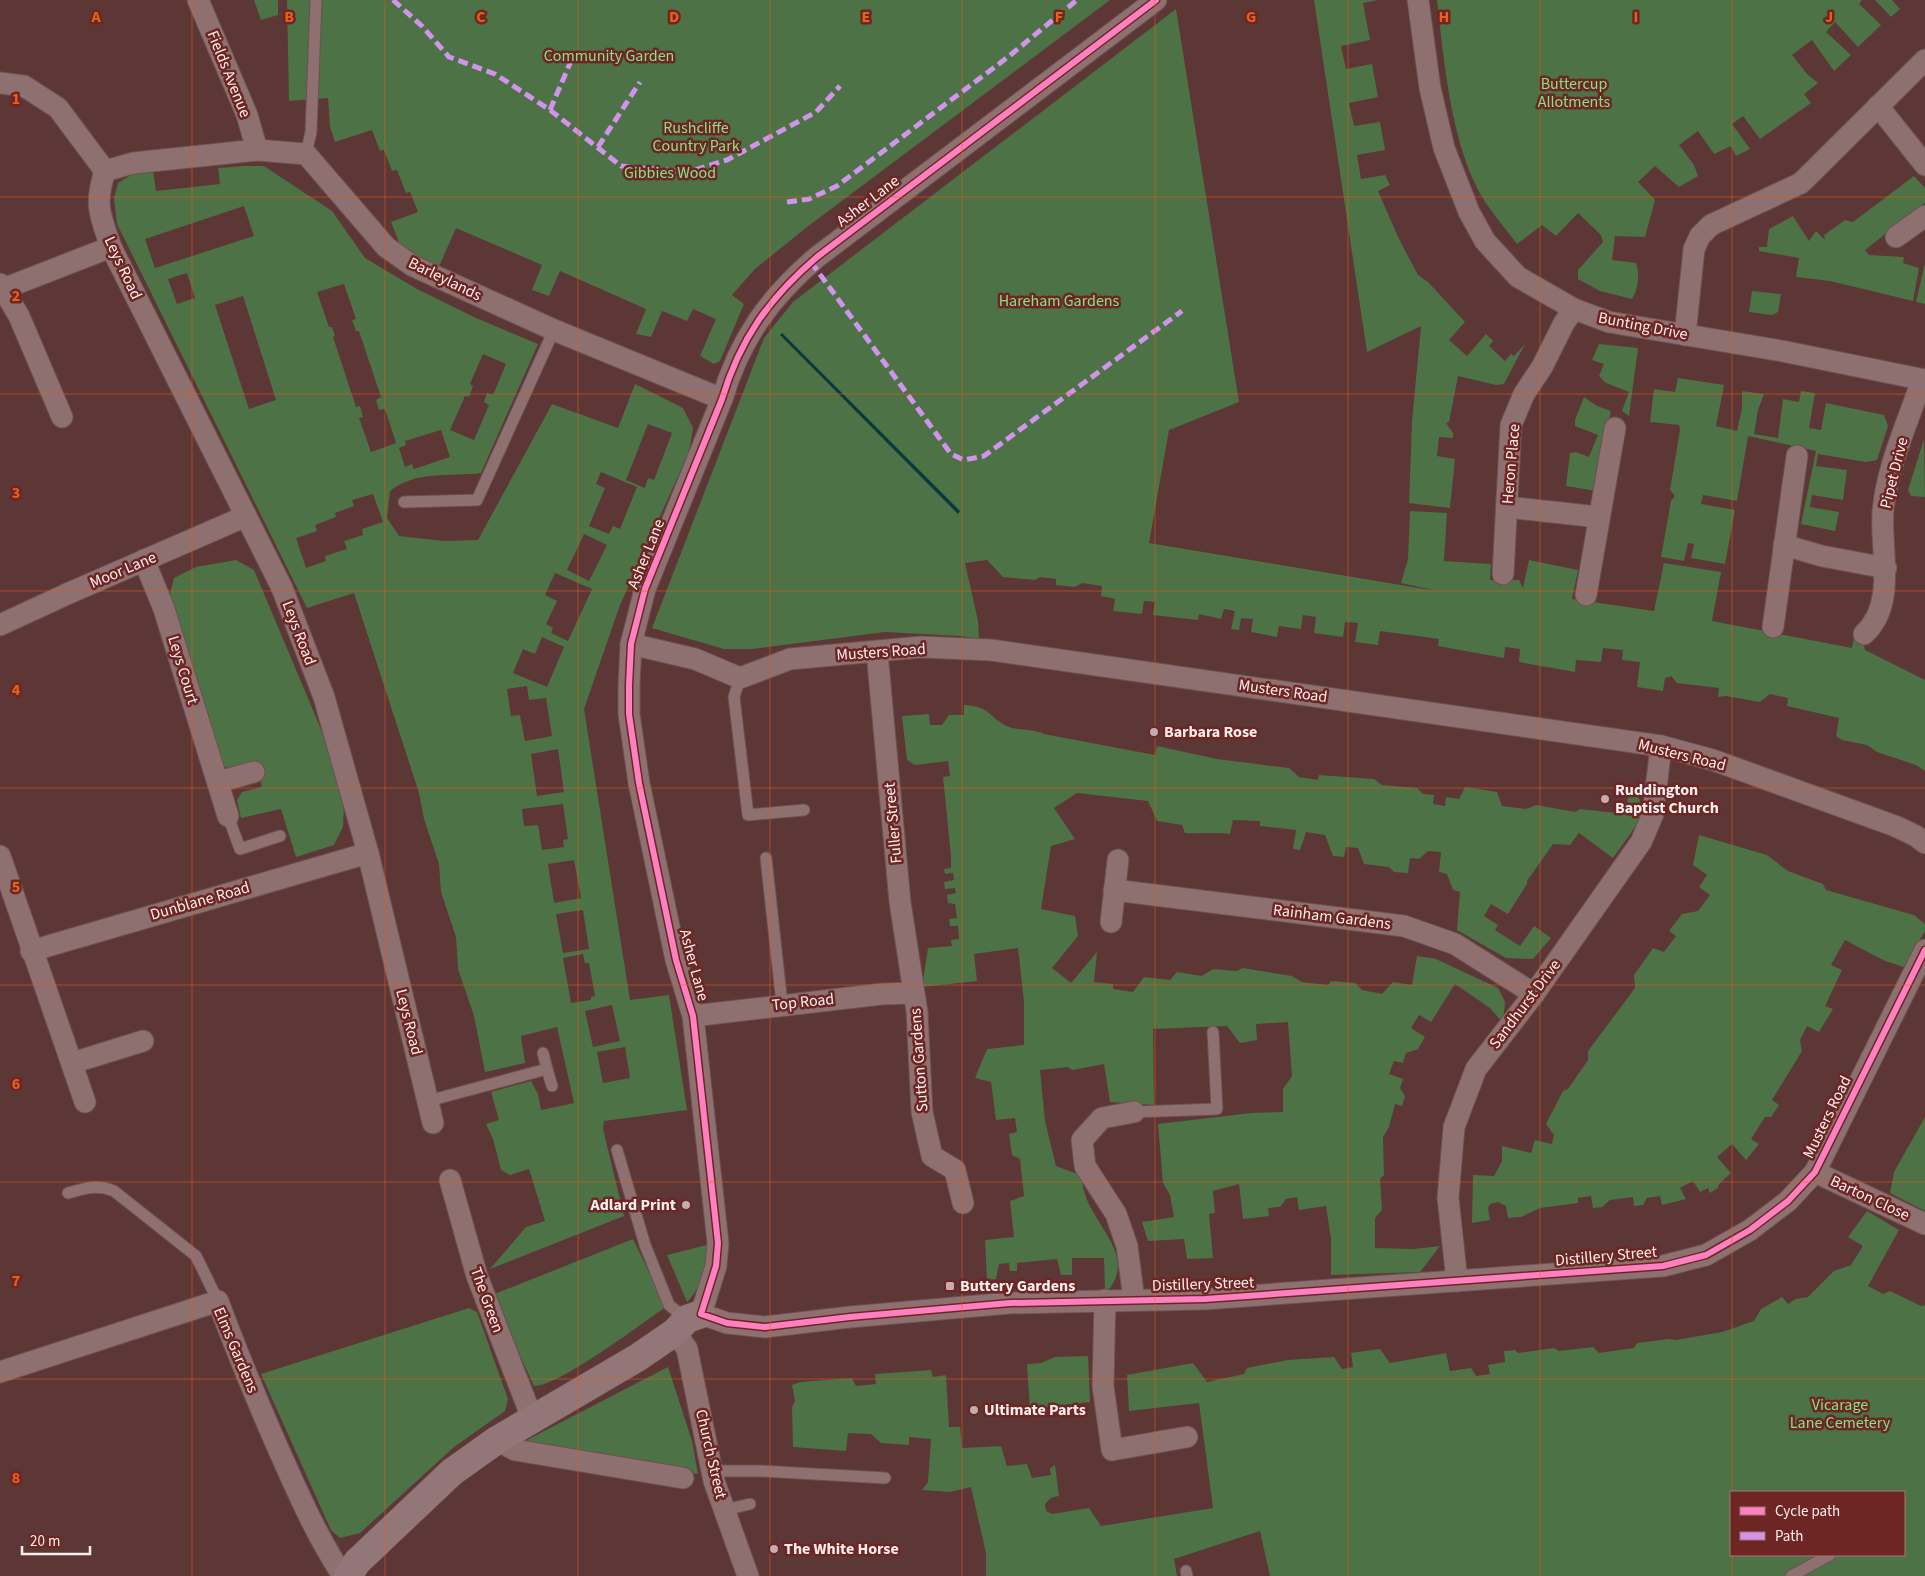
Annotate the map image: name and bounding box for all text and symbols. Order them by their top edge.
text: A [90,6,101,28]
text: B [284,6,294,28]
text: C [476,6,486,28]
text: D [669,6,679,28]
text: E [862,6,870,28]
text: F [1055,6,1063,28]
text: G [1246,6,1256,28]
text: H [1439,6,1449,28]
text: I [1634,6,1638,28]
text: J [1825,6,1833,28]
street label: Fields Avenue [202,27,256,121]
park label: Community Garden [544,45,674,67]
park label: Buttercup Allotments [1538,73,1611,113]
text: 1 [12,88,20,110]
park label: Rushcliffe Country Park [652,117,740,157]
park label: Gibbies Wood [624,162,716,184]
street label: Asher Lane [832,170,904,232]
street label: Leys Road [99,233,147,303]
street label: Barleylands [405,252,486,306]
text: 2 [12,285,20,307]
park label: Hareham Gardens [999,290,1120,312]
street label: Bunting Drive [1596,307,1690,345]
street label: Heron Place [1497,423,1525,505]
street label: Pipet Drive [1875,435,1914,511]
text: 3 [12,482,20,504]
street label: Asher Lane [622,516,670,592]
street label: Moor Lane [86,546,160,594]
street label: Leys Road [277,598,321,668]
street label: Leys Court [162,633,204,707]
street label: Musters Road [836,638,926,666]
street label: Musters Road [1237,674,1329,708]
text: 4 [12,679,21,701]
place label: Barbara Rose [1164,721,1257,743]
marker: Barbara Rose [1148,726,1160,738]
street label: Musters Road [1636,733,1728,777]
place label: Ruddington Baptist Church [1615,779,1719,819]
street label: Fuller Street [878,781,908,864]
marker: Ruddington Baptist Church [1599,793,1611,805]
text: 5 [12,876,20,898]
street label: Dunblane Road [148,876,252,926]
street label: Rainham Gardens [1272,899,1393,935]
street label: Asher Lane [674,927,714,1003]
street label: Sandhurst Drive [1484,955,1566,1053]
street label: Leys Road [390,987,428,1057]
street label: Top Road [771,988,835,1016]
street label: Sutton Gardens [904,1007,934,1113]
street label: Musters Road [1797,1072,1857,1162]
text: 6 [12,1073,20,1095]
street label: Barton Close [1827,1170,1913,1226]
place label: Adlard Print [589,1194,676,1216]
marker: Adlard Print [680,1199,692,1211]
street label: Distillery Street [1554,1241,1659,1271]
street label: The Green [465,1264,509,1336]
text: 7 [12,1270,20,1292]
street label: Distillery Street [1151,1271,1255,1297]
place label: Buttery Gardens [960,1275,1075,1297]
marker: Buttery Gardens [944,1280,956,1292]
street label: Elms Gardens [208,1304,264,1397]
park label: Vicarage Lane Cemetery [1790,1394,1891,1434]
place label: Ultimate Parts [984,1399,1086,1421]
marker: Ultimate Parts [968,1404,980,1416]
street label: Church Street [690,1407,732,1501]
text: 8 [12,1467,20,1489]
legend [1730,1491,1905,1556]
text: Cycle path [1775,1501,1840,1522]
scale bar [22,1524,90,1556]
text: Path [1775,1526,1803,1547]
text: 20 m [30,1531,60,1552]
place label: The White Horse [784,1538,899,1560]
marker: The White Horse [768,1543,780,1555]

